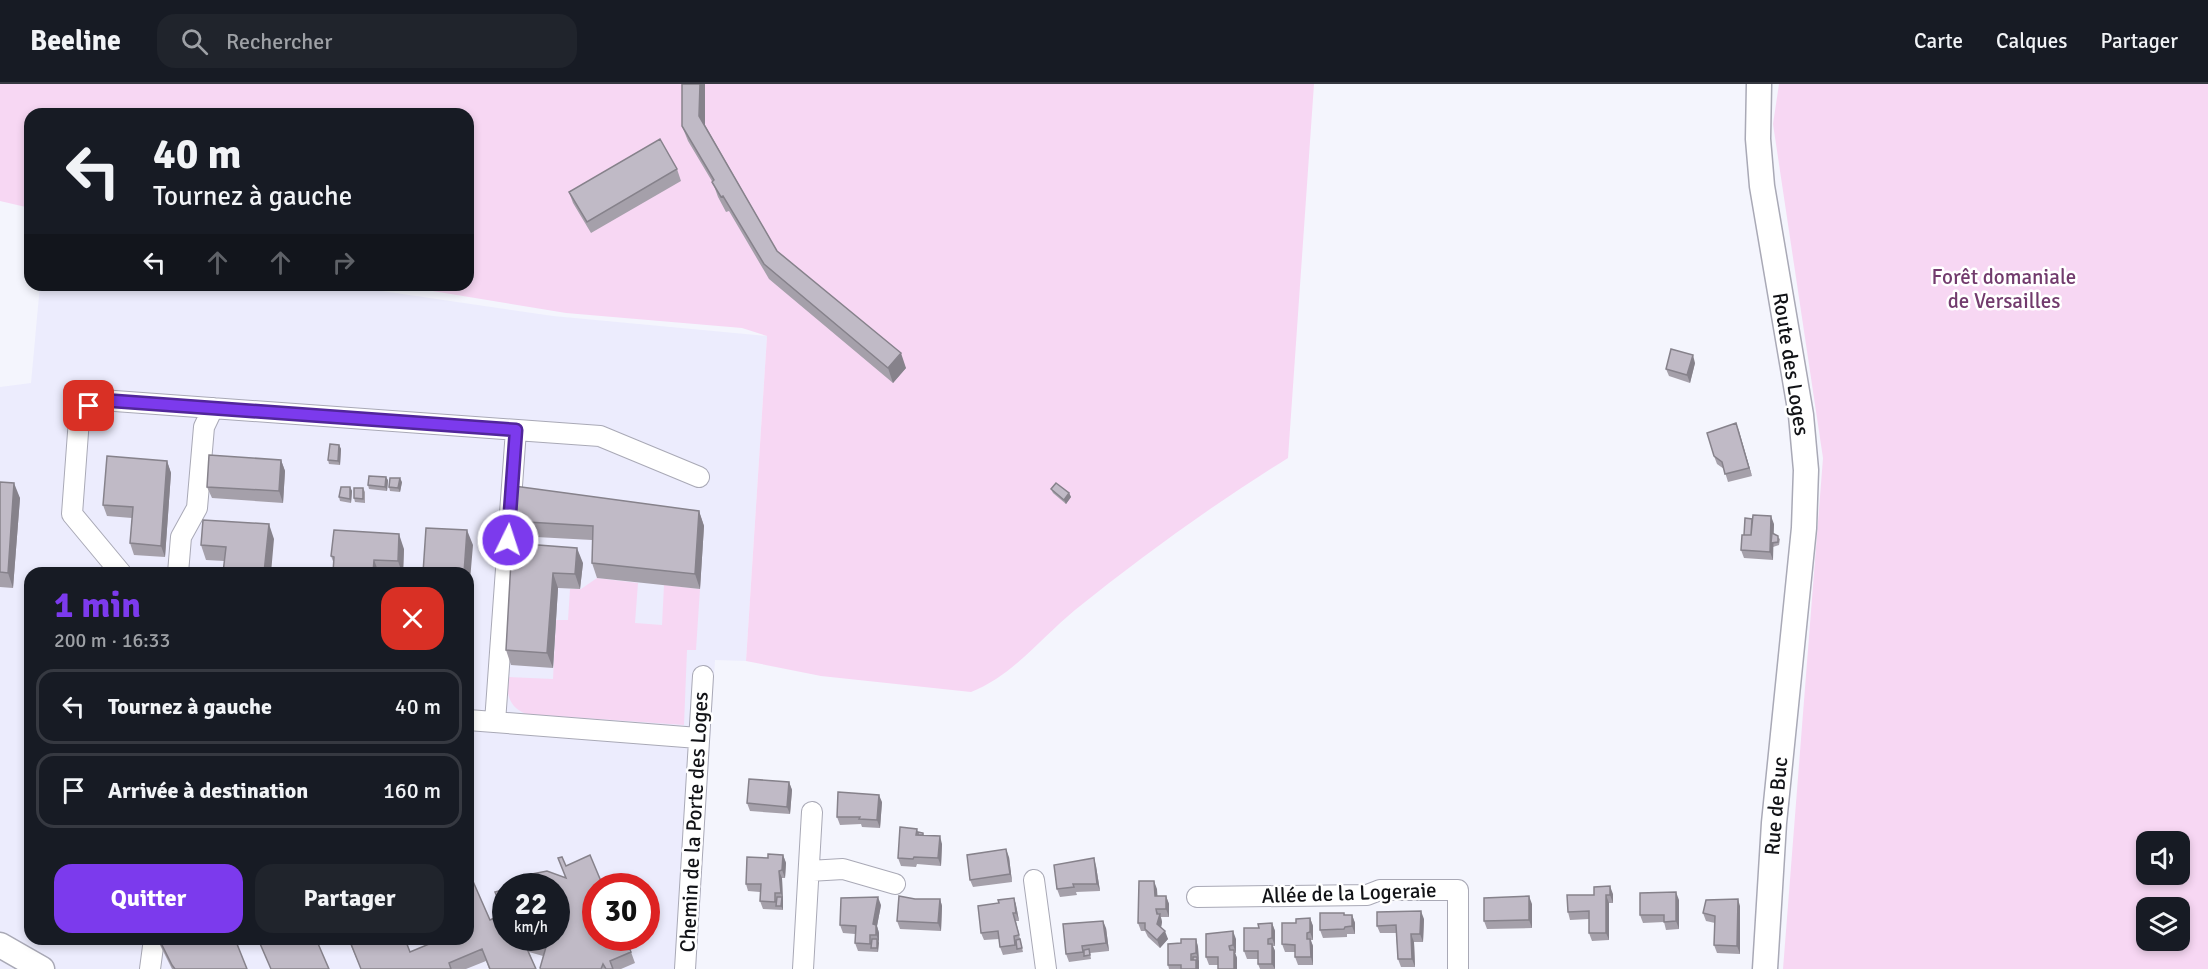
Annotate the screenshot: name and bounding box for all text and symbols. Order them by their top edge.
search box [157,14,577,68]
text: Beeline [30,24,121,58]
icon: search [178,25,211,58]
text: Rechercher [226,28,332,55]
text: Carte [1914,28,1963,54]
text: Calques [1996,28,2067,54]
text: Partager [2100,28,2178,54]
text: 40 m [153,129,242,180]
icon: left [54,132,132,210]
text: Tournez à gauche [153,180,352,213]
icon: left [138,246,171,279]
icon: ahead [201,246,234,279]
icon: ahead [264,246,297,279]
icon: right [327,246,360,279]
park label: Forêt domaniale de Versailles [1932,264,2076,314]
street label: Route des Loges [1767,291,1815,437]
pin [63,380,114,431]
icon: arrive [72,389,105,422]
position arrow [476,508,540,572]
text: 1 min [54,583,141,628]
button: close [381,587,444,650]
text: 200 m · 16:33 [54,628,170,653]
icon: left [57,690,90,723]
street label: Chemin de la Porte des Loges [674,691,714,953]
text: Tournez à gauche [108,693,272,720]
text: 40 m [395,693,441,720]
street label: Rue de Buc [1759,755,1793,856]
icon: arrive [57,774,90,807]
text: Arrivée à destination [108,777,308,804]
text: 160 m [383,777,441,804]
map controls [2136,831,2190,951]
button: sound [2136,831,2190,885]
button: Quitter [54,864,243,933]
button: Partager [255,864,444,933]
speed limit sign: 30 [582,873,660,951]
street label: Allée de la Logeraie [1261,877,1437,909]
text: 22 [515,886,547,923]
button: layers [2136,897,2190,951]
text: km/h [514,918,548,936]

